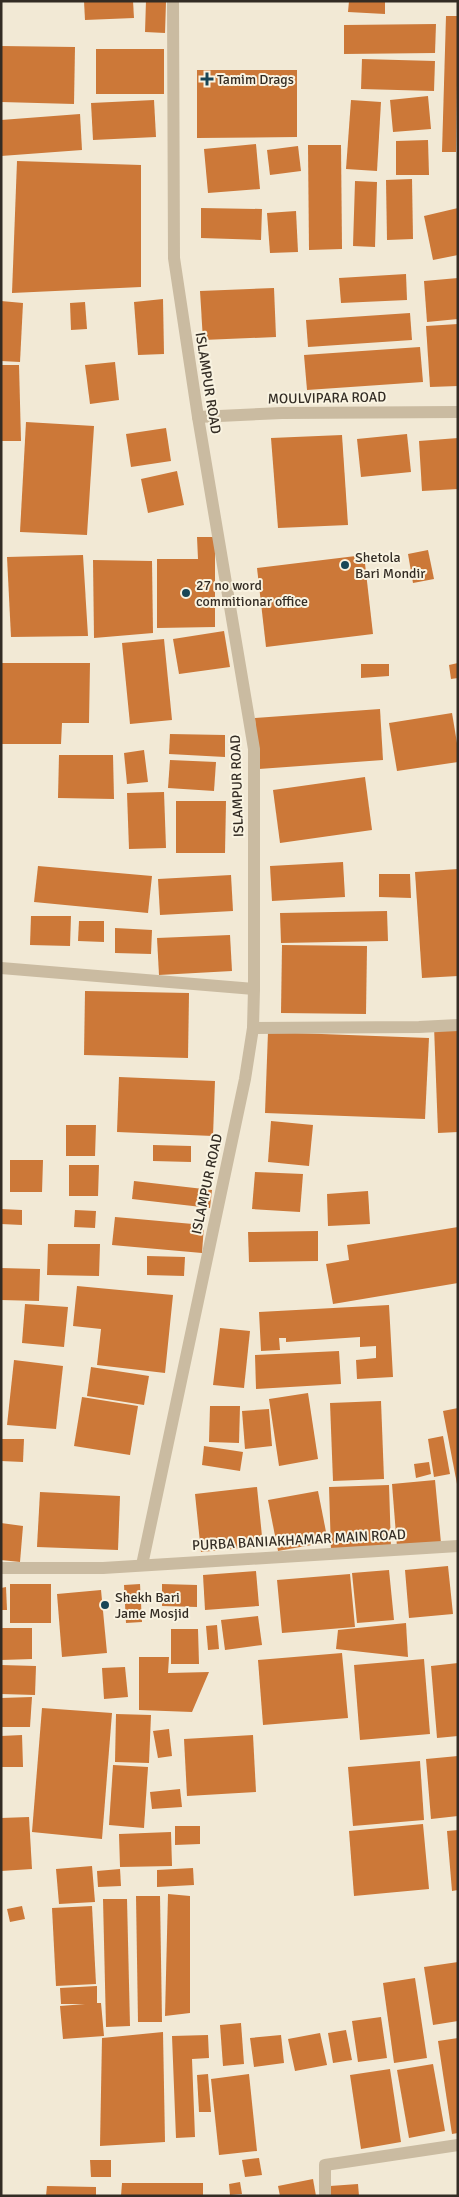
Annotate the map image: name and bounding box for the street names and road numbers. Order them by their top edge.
street label: ISLAMPUR ROAD [192,331,224,435]
street label: MOULVIPARA ROAD [268,388,386,408]
street label: ISLAMPUR ROAD [227,734,247,838]
street label: ISLAMPUR ROAD [188,1132,226,1236]
street label: PURBA BANIAKHAMAR MAIN ROAD [192,1526,406,1554]

